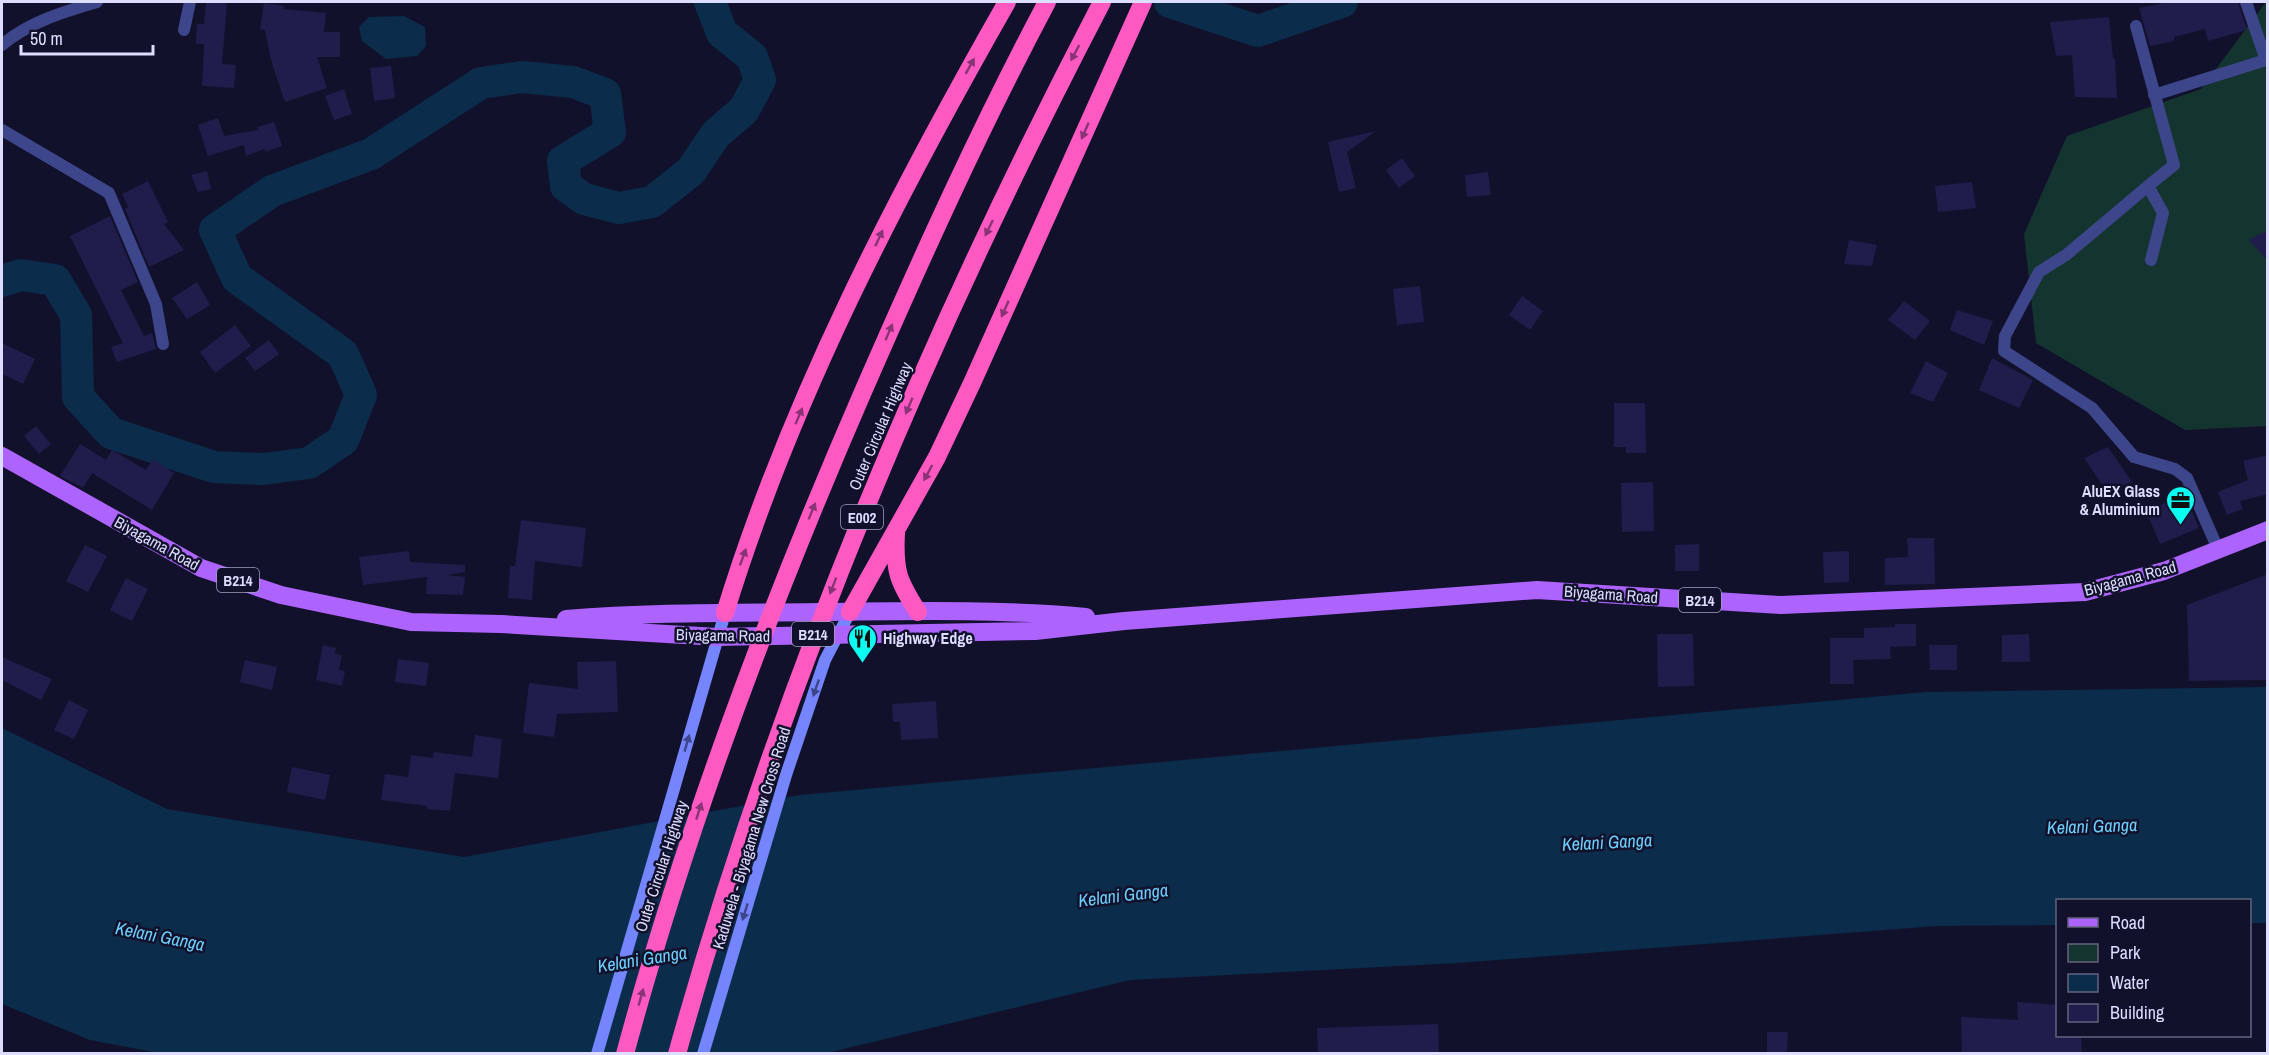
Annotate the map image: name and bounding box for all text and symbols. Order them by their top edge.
scale bar [21,18,153,56]
text: 50 m [30,26,63,51]
one-way arrow [1070,45,1080,62]
one-way arrow [965,57,975,74]
one-way arrow [1080,123,1090,141]
one-way arrow [984,220,993,237]
one-way arrow [874,230,883,247]
one-way arrow [1001,301,1010,318]
one-way arrow [884,322,894,340]
street label: Outer Circular Highway [843,358,917,493]
one-way arrow [904,398,914,416]
one-way arrow [795,407,804,425]
one-way arrow [923,465,933,482]
place label: AluEX Glass & Aluminium [2080,480,2160,520]
office icon: AluEX Glass & Aluminium [2165,484,2197,526]
one-way arrow [807,501,817,519]
road number: E002 [841,505,883,529]
street label: Biyagama Road [111,511,203,575]
one-way arrow [738,548,748,566]
street label: Biyagama Road [2082,555,2178,601]
road number: B214 [217,568,259,592]
one-way arrow [828,577,838,595]
street label: Biyagama Road [1563,580,1659,608]
road number: B214 [1679,588,1721,612]
road number: B214 [792,622,834,646]
restaurant icon: Highway Edge [846,622,878,664]
street label: Biyagama Road [676,623,770,647]
place label: Highway Edge [883,627,973,649]
one-way arrow [811,679,820,697]
street label: Kaduwela - Biyagama New Cross Road [707,724,795,952]
one-way arrow [683,734,692,752]
street label: Outer Circular Highway [629,797,693,935]
one-way arrow [695,802,705,820]
water label: Kelani Ganga [2046,812,2138,840]
water label: Kelani Ganga [1561,827,1653,857]
water label: Kelani Ganga [1077,877,1169,913]
legend [2056,899,2251,1037]
one-way arrow [740,903,749,921]
text: Road [2110,910,2145,935]
water label: Kelani Ganga [113,915,207,957]
water label: Kelani Ganga [595,940,689,978]
text: Park [2110,940,2141,965]
text: Water [2110,970,2149,995]
one-way arrow [637,988,646,1006]
text: Building [2110,1000,2165,1025]

